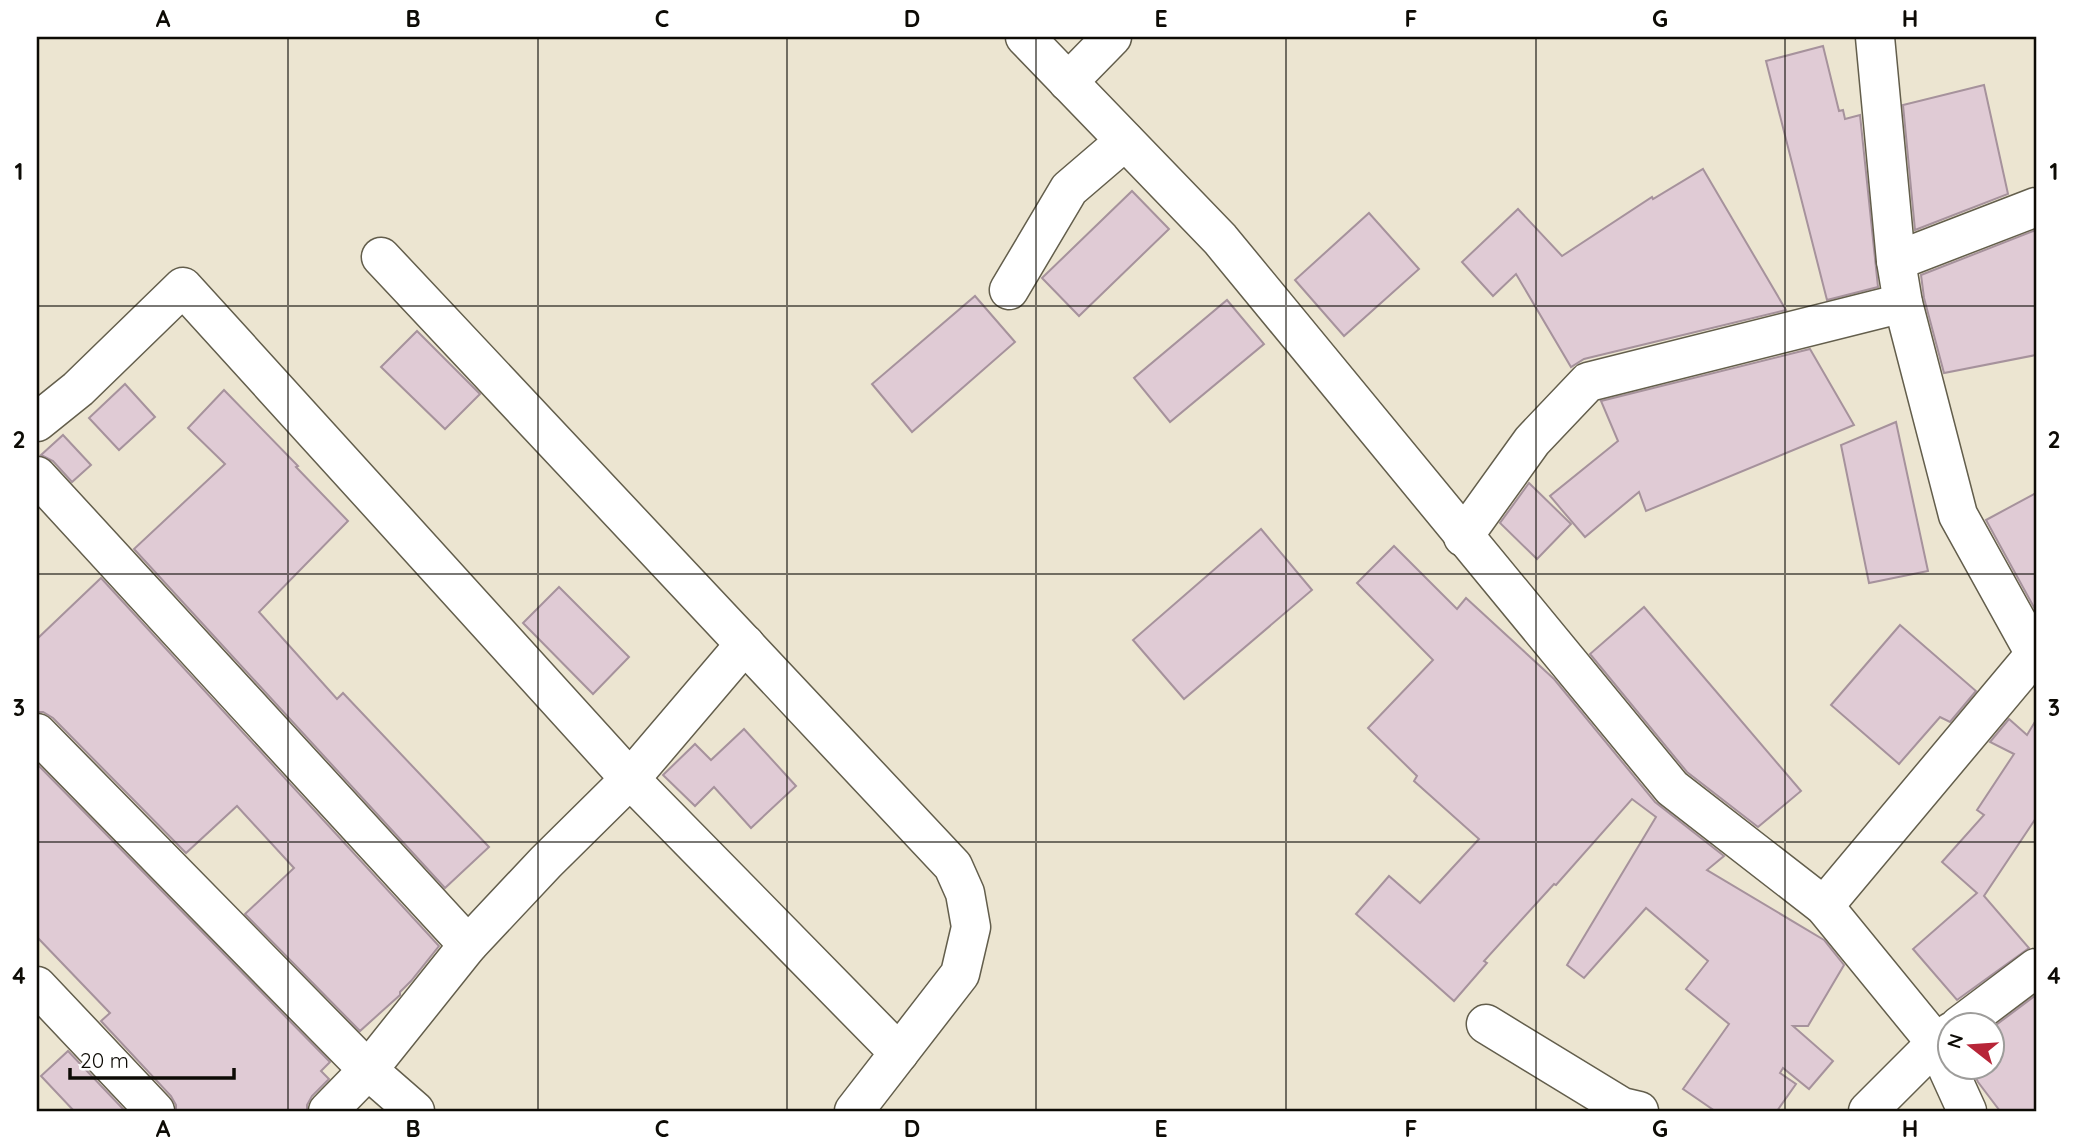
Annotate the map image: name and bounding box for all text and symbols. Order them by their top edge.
text: A [156,4,171,33]
text: B [405,4,421,33]
text: C [655,4,669,33]
text: D [904,4,920,33]
text: E [1154,4,1168,33]
text: F [1405,4,1417,33]
text: G [1652,4,1668,33]
text: H [1902,4,1918,33]
text: 1 [15,157,23,186]
text: 1 [2050,157,2058,186]
text: 2 [12,425,26,454]
text: 2 [2047,425,2061,454]
text: 3 [13,693,25,722]
text: 3 [2048,693,2060,722]
text: 4 [12,961,26,990]
text: 4 [2047,961,2061,990]
north arrow [1937,1012,2007,1082]
text: N [1941,1031,1968,1051]
scale bar [70,1036,234,1080]
text: 20 m [80,1047,129,1073]
text: A [156,1114,171,1143]
text: B [405,1114,421,1143]
text: C [655,1114,669,1143]
text: D [904,1114,920,1143]
text: E [1154,1114,1168,1143]
text: F [1405,1114,1417,1143]
text: G [1652,1114,1668,1143]
text: H [1902,1114,1918,1143]

